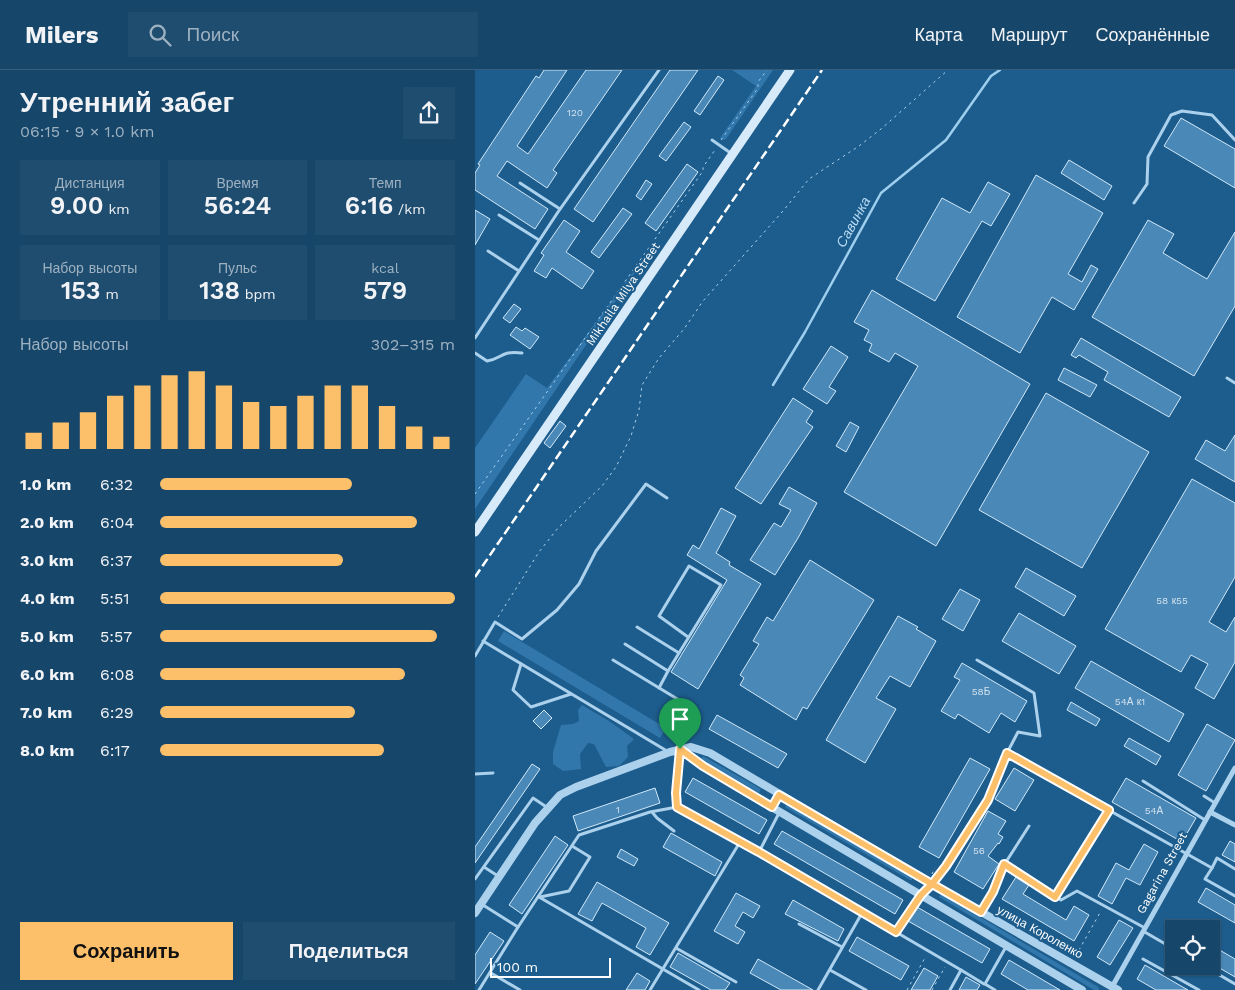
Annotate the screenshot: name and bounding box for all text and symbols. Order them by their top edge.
search box [128,12,478,57]
text: Milers [25,21,98,49]
icon: search [146,21,174,49]
text: Поиск [186,23,239,46]
text: Карта [915,24,963,45]
text: Маршрут [991,24,1067,45]
text: Сохранённые [1095,24,1210,45]
text: Утренний забег [20,86,234,119]
button: share [403,87,455,139]
house number: 120 [567,107,583,118]
text: 06:15 · 9 × 1.0 km [20,122,154,141]
text: Дистанция [55,175,125,191]
text: Время [216,175,259,191]
text: Темп [369,175,402,191]
text: 9.00 [50,191,104,220]
text: 56:24 [204,191,271,220]
text: 6:16 [345,191,393,220]
water label: Савинка [833,194,873,250]
text: km [104,201,130,217]
text: /km [393,201,426,217]
street label: Mikhaila Milya Street [583,240,663,348]
text: Набор высоты [42,260,137,276]
text: Пульс [218,260,257,276]
text: kcal [371,260,399,276]
text: 153 [61,276,101,305]
text: 138 [199,276,240,305]
text: 579 [363,276,407,305]
text: m [101,286,119,302]
text: bpm [240,286,276,302]
text: Набор высоты [20,335,128,354]
text: 302–315 m [371,335,455,354]
text: 1.0 km [20,475,71,494]
text: 6:32 [100,475,133,494]
text: 2.0 km [20,513,74,532]
text: 6:04 [100,513,134,532]
text: 3.0 km [20,551,74,570]
text: 6:37 [100,551,132,570]
text: 4.0 km [20,589,75,608]
text: 5:51 [100,589,130,608]
house number: 58 к55 [1156,595,1188,606]
text: 5.0 km [20,627,74,646]
text: 5:57 [100,627,132,646]
text: 6.0 km [20,665,74,684]
text: 6:08 [100,665,134,684]
house number: 58Б [972,686,991,697]
house number: 54А к1 [1115,696,1145,707]
pin [659,698,701,749]
text: 7.0 km [20,703,72,722]
text: 6:29 [100,703,134,722]
icon: arrive [666,705,694,733]
text: 8.0 km [20,741,74,760]
text: 6:17 [100,741,130,760]
house number: 1 [616,804,620,815]
house number: 54А [1145,805,1164,816]
street label: Gagarina Street [1134,830,1190,916]
house number: 56 [973,845,985,856]
street label: улица Короленко [995,903,1086,962]
map controls [1165,920,1220,975]
button: locate [1165,920,1220,975]
button: Сохранить [20,922,233,980]
button: Поделиться [243,922,455,980]
scale bar [490,955,611,978]
text: 100 m [497,959,538,975]

